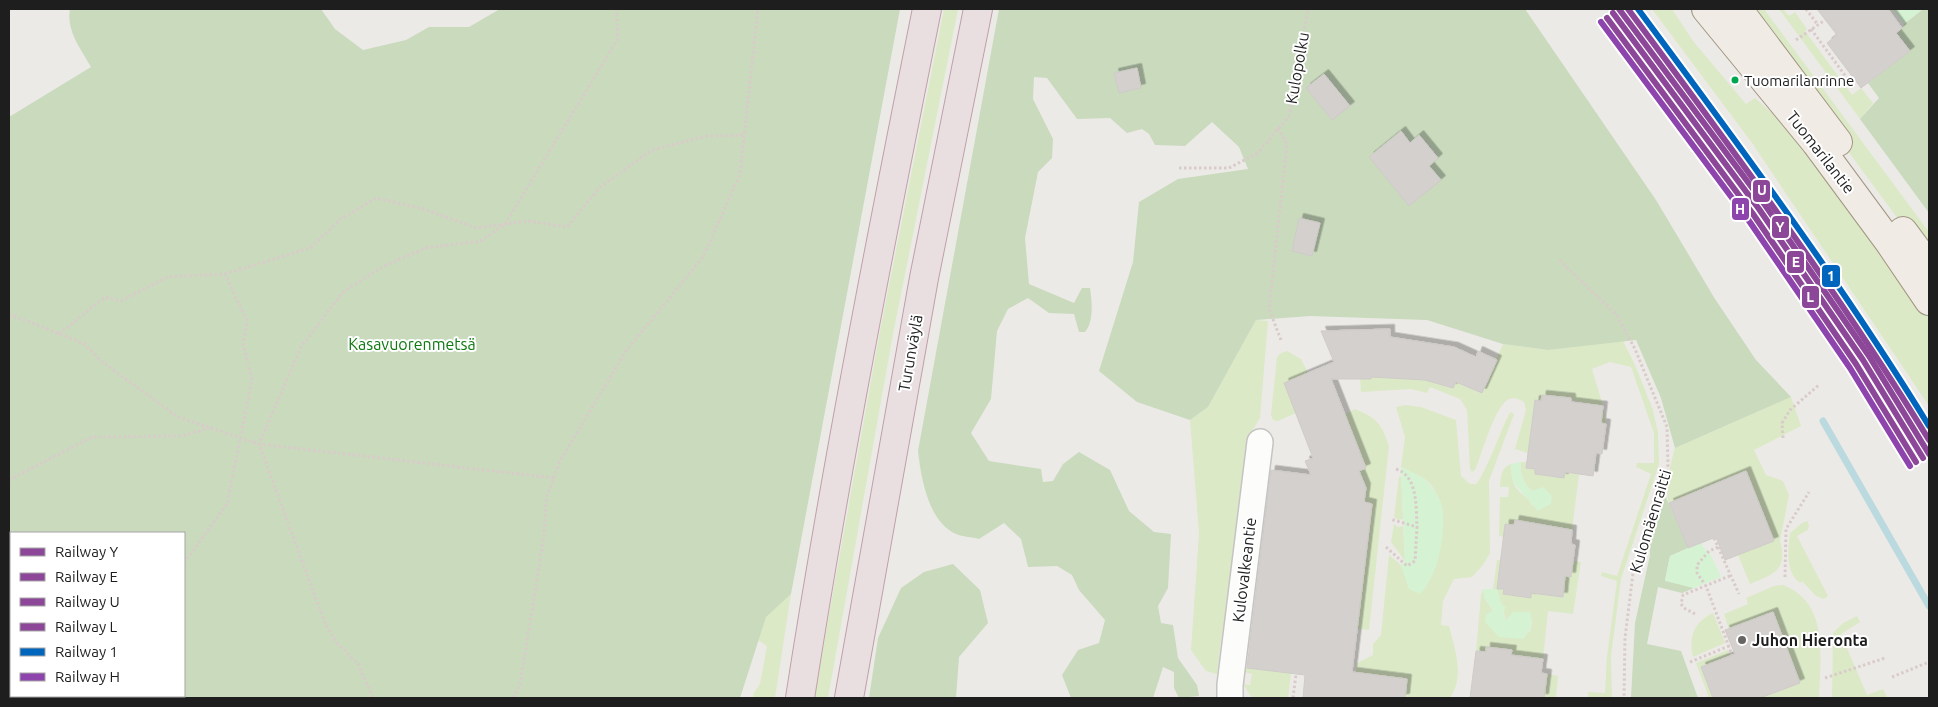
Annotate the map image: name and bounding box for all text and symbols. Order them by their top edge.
street label: Kulopolku [1282,31,1312,105]
place label: Tuomarilanrinne [1744,72,1854,89]
marker: Tuomarilanrinne [1730,75,1740,85]
street label: Tuomarilantie [1783,107,1859,197]
line badge: U [1752,179,1771,203]
text: U [1757,182,1767,198]
line badge: H [1731,197,1750,221]
text: H [1735,201,1745,217]
line badge: Y [1771,215,1790,239]
text: Y [1776,219,1785,235]
line badge: E [1786,250,1805,274]
text: E [1792,254,1800,270]
line badge: 1 [1821,264,1841,288]
text: 1 [1827,268,1835,284]
line badge: L [1801,285,1820,309]
text: L [1806,289,1814,305]
street label: Turunväylä [894,313,926,393]
park label: Kasavuorenmetsä [348,335,476,353]
street label: Kulomäenraitti [1626,467,1674,575]
street label: Kulovalkeantie [1229,517,1259,623]
legend [10,532,185,697]
text: Railway Y [55,543,119,560]
text: Railway E [55,568,118,585]
text: Railway U [55,593,120,610]
text: Railway L [55,618,118,635]
place label: Juhon Hieronta [1752,631,1868,649]
marker: Juhon Hieronta [1736,634,1748,646]
text: Railway 1 [55,643,118,660]
text: Railway H [55,668,120,685]

